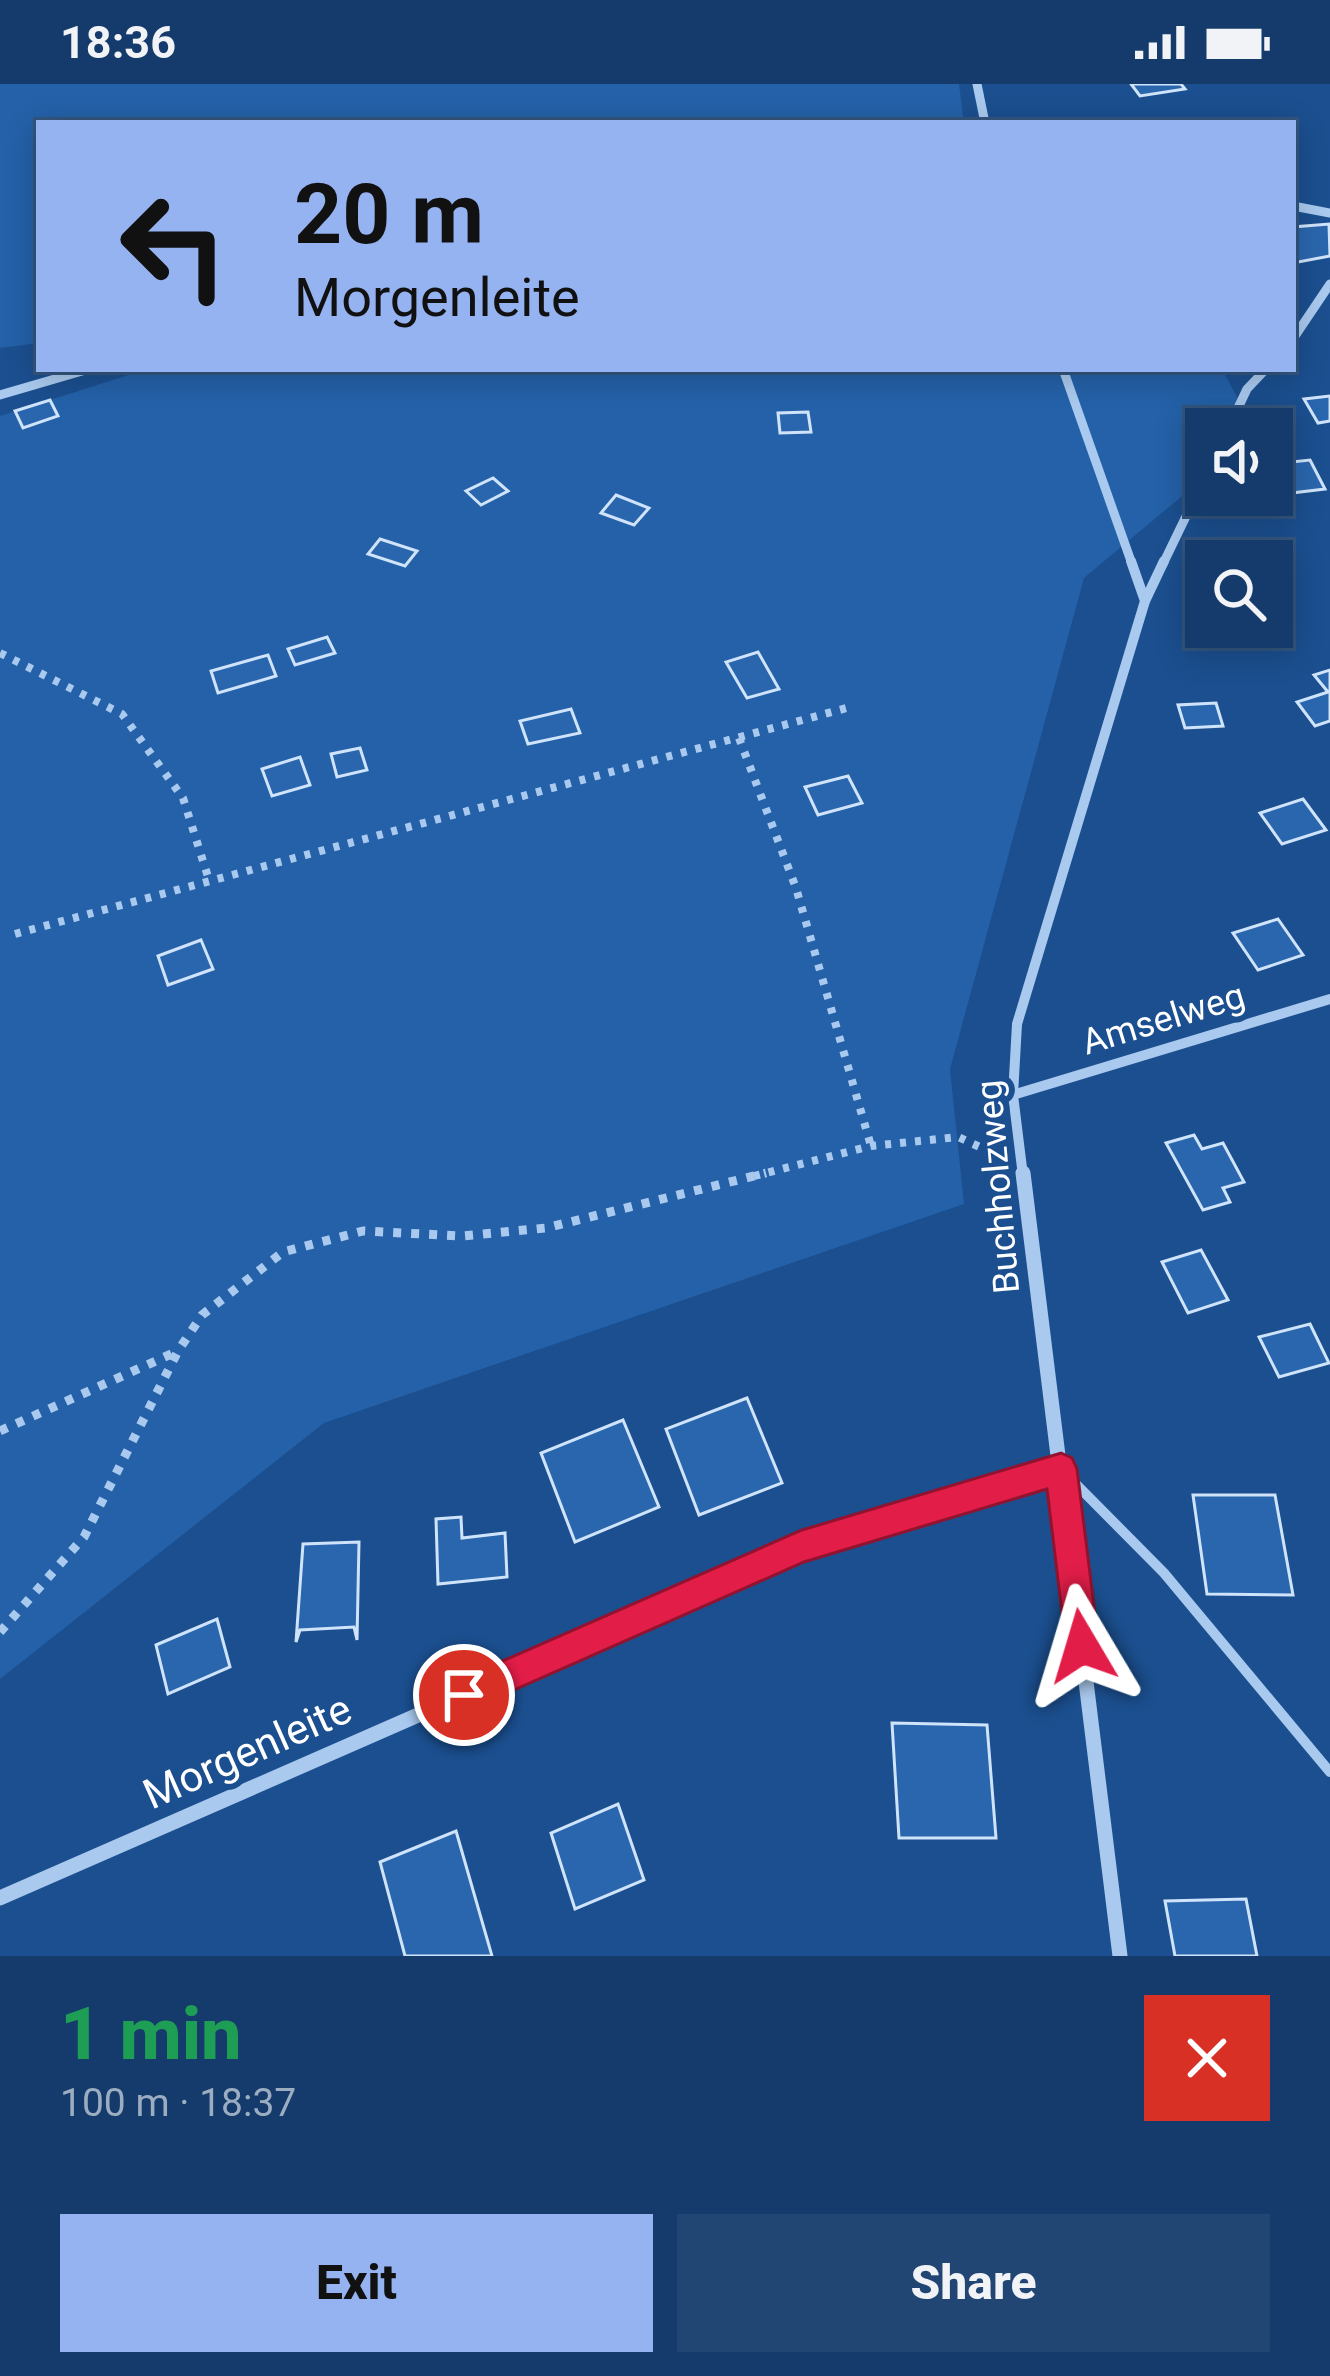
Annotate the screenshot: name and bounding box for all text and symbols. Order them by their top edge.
text: 18:36 [60,16,176,69]
text: 20 m [294,165,484,264]
icon: left [96,168,252,324]
text: Morgenleite [294,266,580,329]
map controls [1185,408,1293,648]
button: sound [1185,408,1293,516]
button: search [1185,540,1293,648]
street label: Amselweg [1077,974,1250,1064]
street label: Buchholzweg [968,1078,1028,1295]
position arrow [1019,1583,1145,1709]
pin [413,1644,515,1746]
icon: arrive [431,1662,497,1728]
street label: Morgenleite [136,1684,359,1819]
text: 1 min [60,1992,242,2077]
button: close [1144,1995,1270,2121]
text: 100 m · 18:37 [60,2080,296,2126]
button: Exit [60,2214,653,2352]
button: Share [677,2214,1270,2352]

